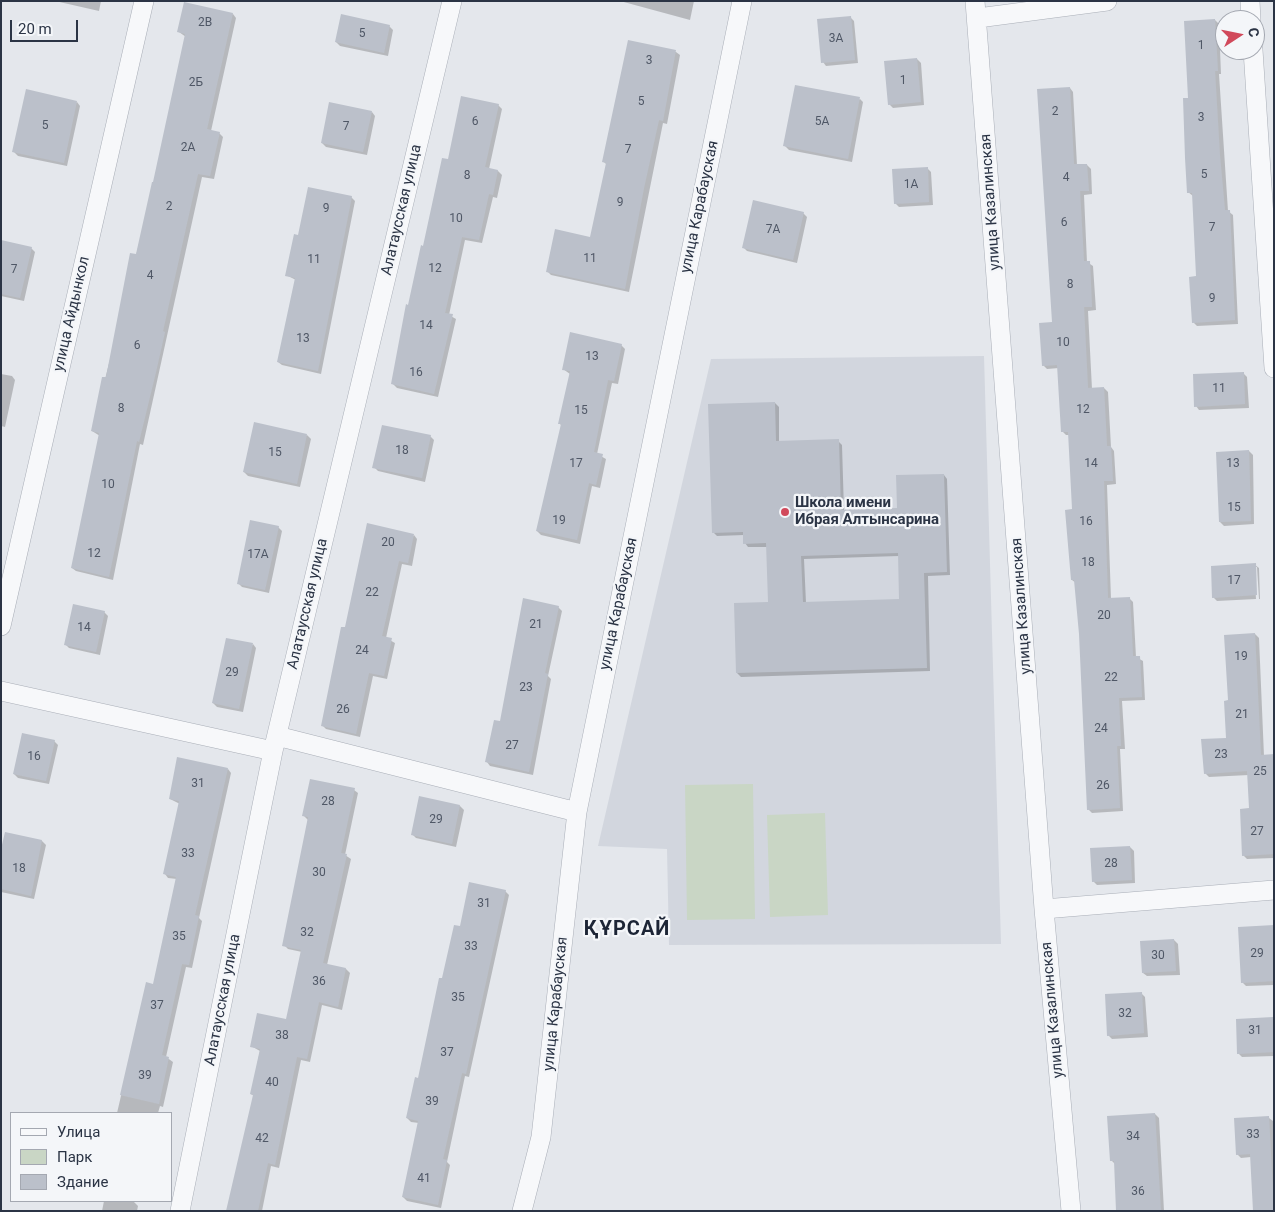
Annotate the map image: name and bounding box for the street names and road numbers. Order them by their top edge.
street label: улица Казалинская [977,133,1005,271]
street label: улица Карабауская [677,139,723,275]
street label: Алатаусская улица [378,143,426,277]
street label: улица Айдынкол [50,255,94,373]
street label: улица Карабауская [596,536,642,672]
street label: Алатаусская улица [284,537,332,671]
street label: улица Казалинская [1008,537,1036,675]
street label: Алатаусская улица [201,933,245,1067]
street label: улица Карабауская [540,936,572,1072]
street label: улица Казалинская [1038,941,1068,1079]

